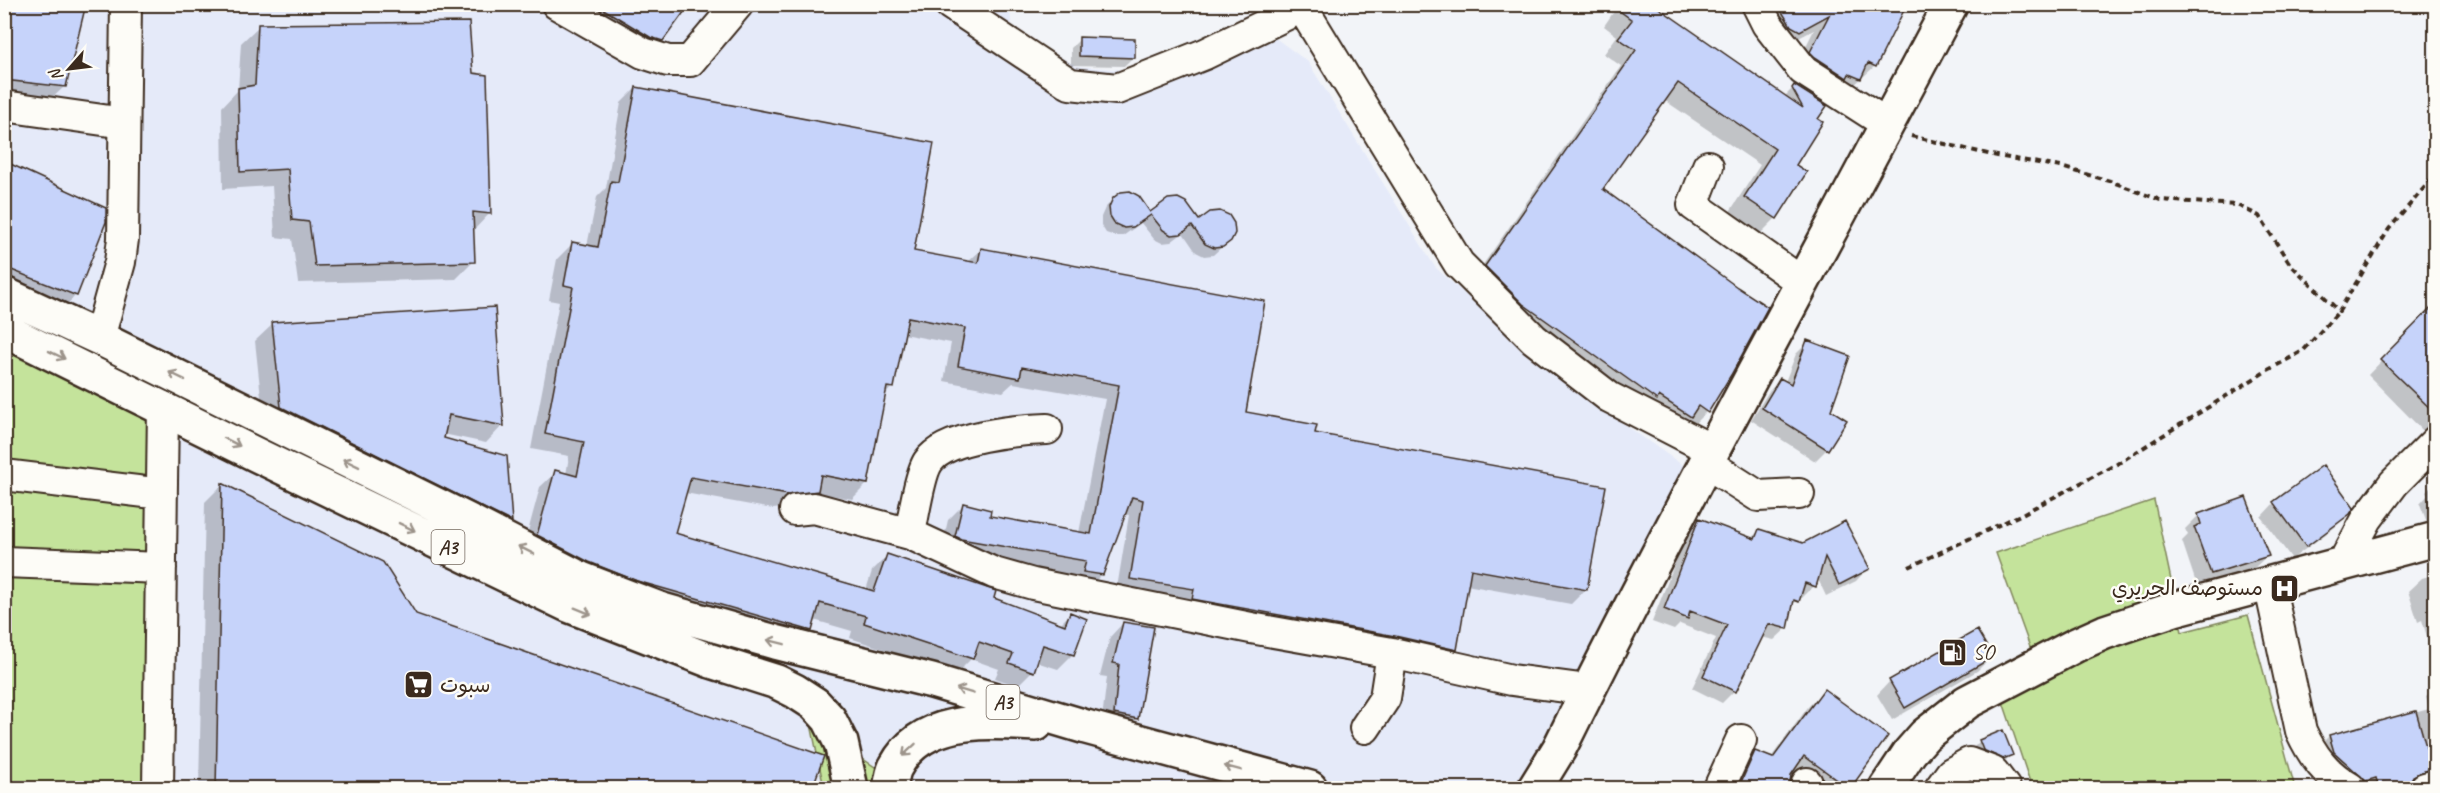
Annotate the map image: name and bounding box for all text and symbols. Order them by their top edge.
north arrow [39,39,99,99]
text: N [44,64,68,85]
one-way arrow [48,350,66,362]
one-way arrow [168,370,186,382]
one-way arrow [222,437,240,448]
one-way arrow [343,456,361,468]
one-way arrow [398,522,416,534]
road number: A3 [432,530,464,564]
one-way arrow [517,544,535,555]
hospital icon: مستوصف الحريري [2268,572,2300,604]
place label: مستوصف الحريري [2112,575,2263,603]
one-way arrow [573,606,592,617]
one-way arrow [767,635,786,647]
fuel station icon: SO [1936,636,1968,668]
place label: SO [1973,639,1996,665]
supermarket icon: سبوت [403,669,435,701]
place label: سبوت [440,672,491,698]
one-way arrow [956,684,975,695]
road number: A3 [986,685,1020,719]
one-way arrow [902,743,917,757]
one-way arrow [1224,761,1243,773]

